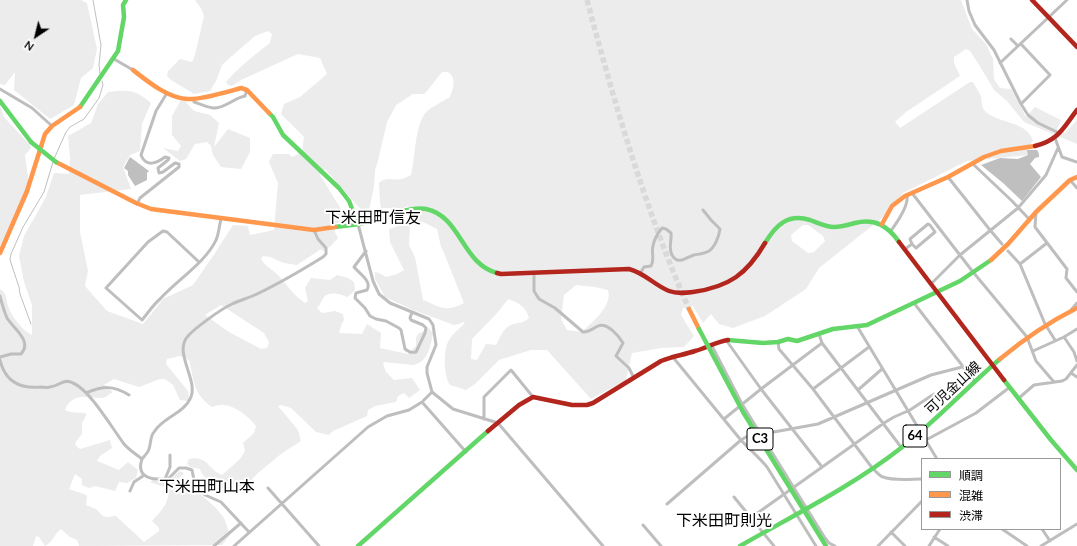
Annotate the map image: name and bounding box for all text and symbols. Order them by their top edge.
north arrow [16,16,56,56]
text: N [22,38,36,54]
district label: 下米田町信友 [325,208,421,228]
street label: 可児金山線 [922,358,984,418]
road number: 64 [903,425,927,447]
road number: C3 [747,428,773,450]
legend [921,458,1061,530]
text: 順調 [959,468,983,483]
district label: 下米田町山本 [159,477,255,497]
text: 混雑 [959,488,983,503]
text: 渋滞 [959,508,983,523]
district label: 下米田町則光 [676,511,772,531]

